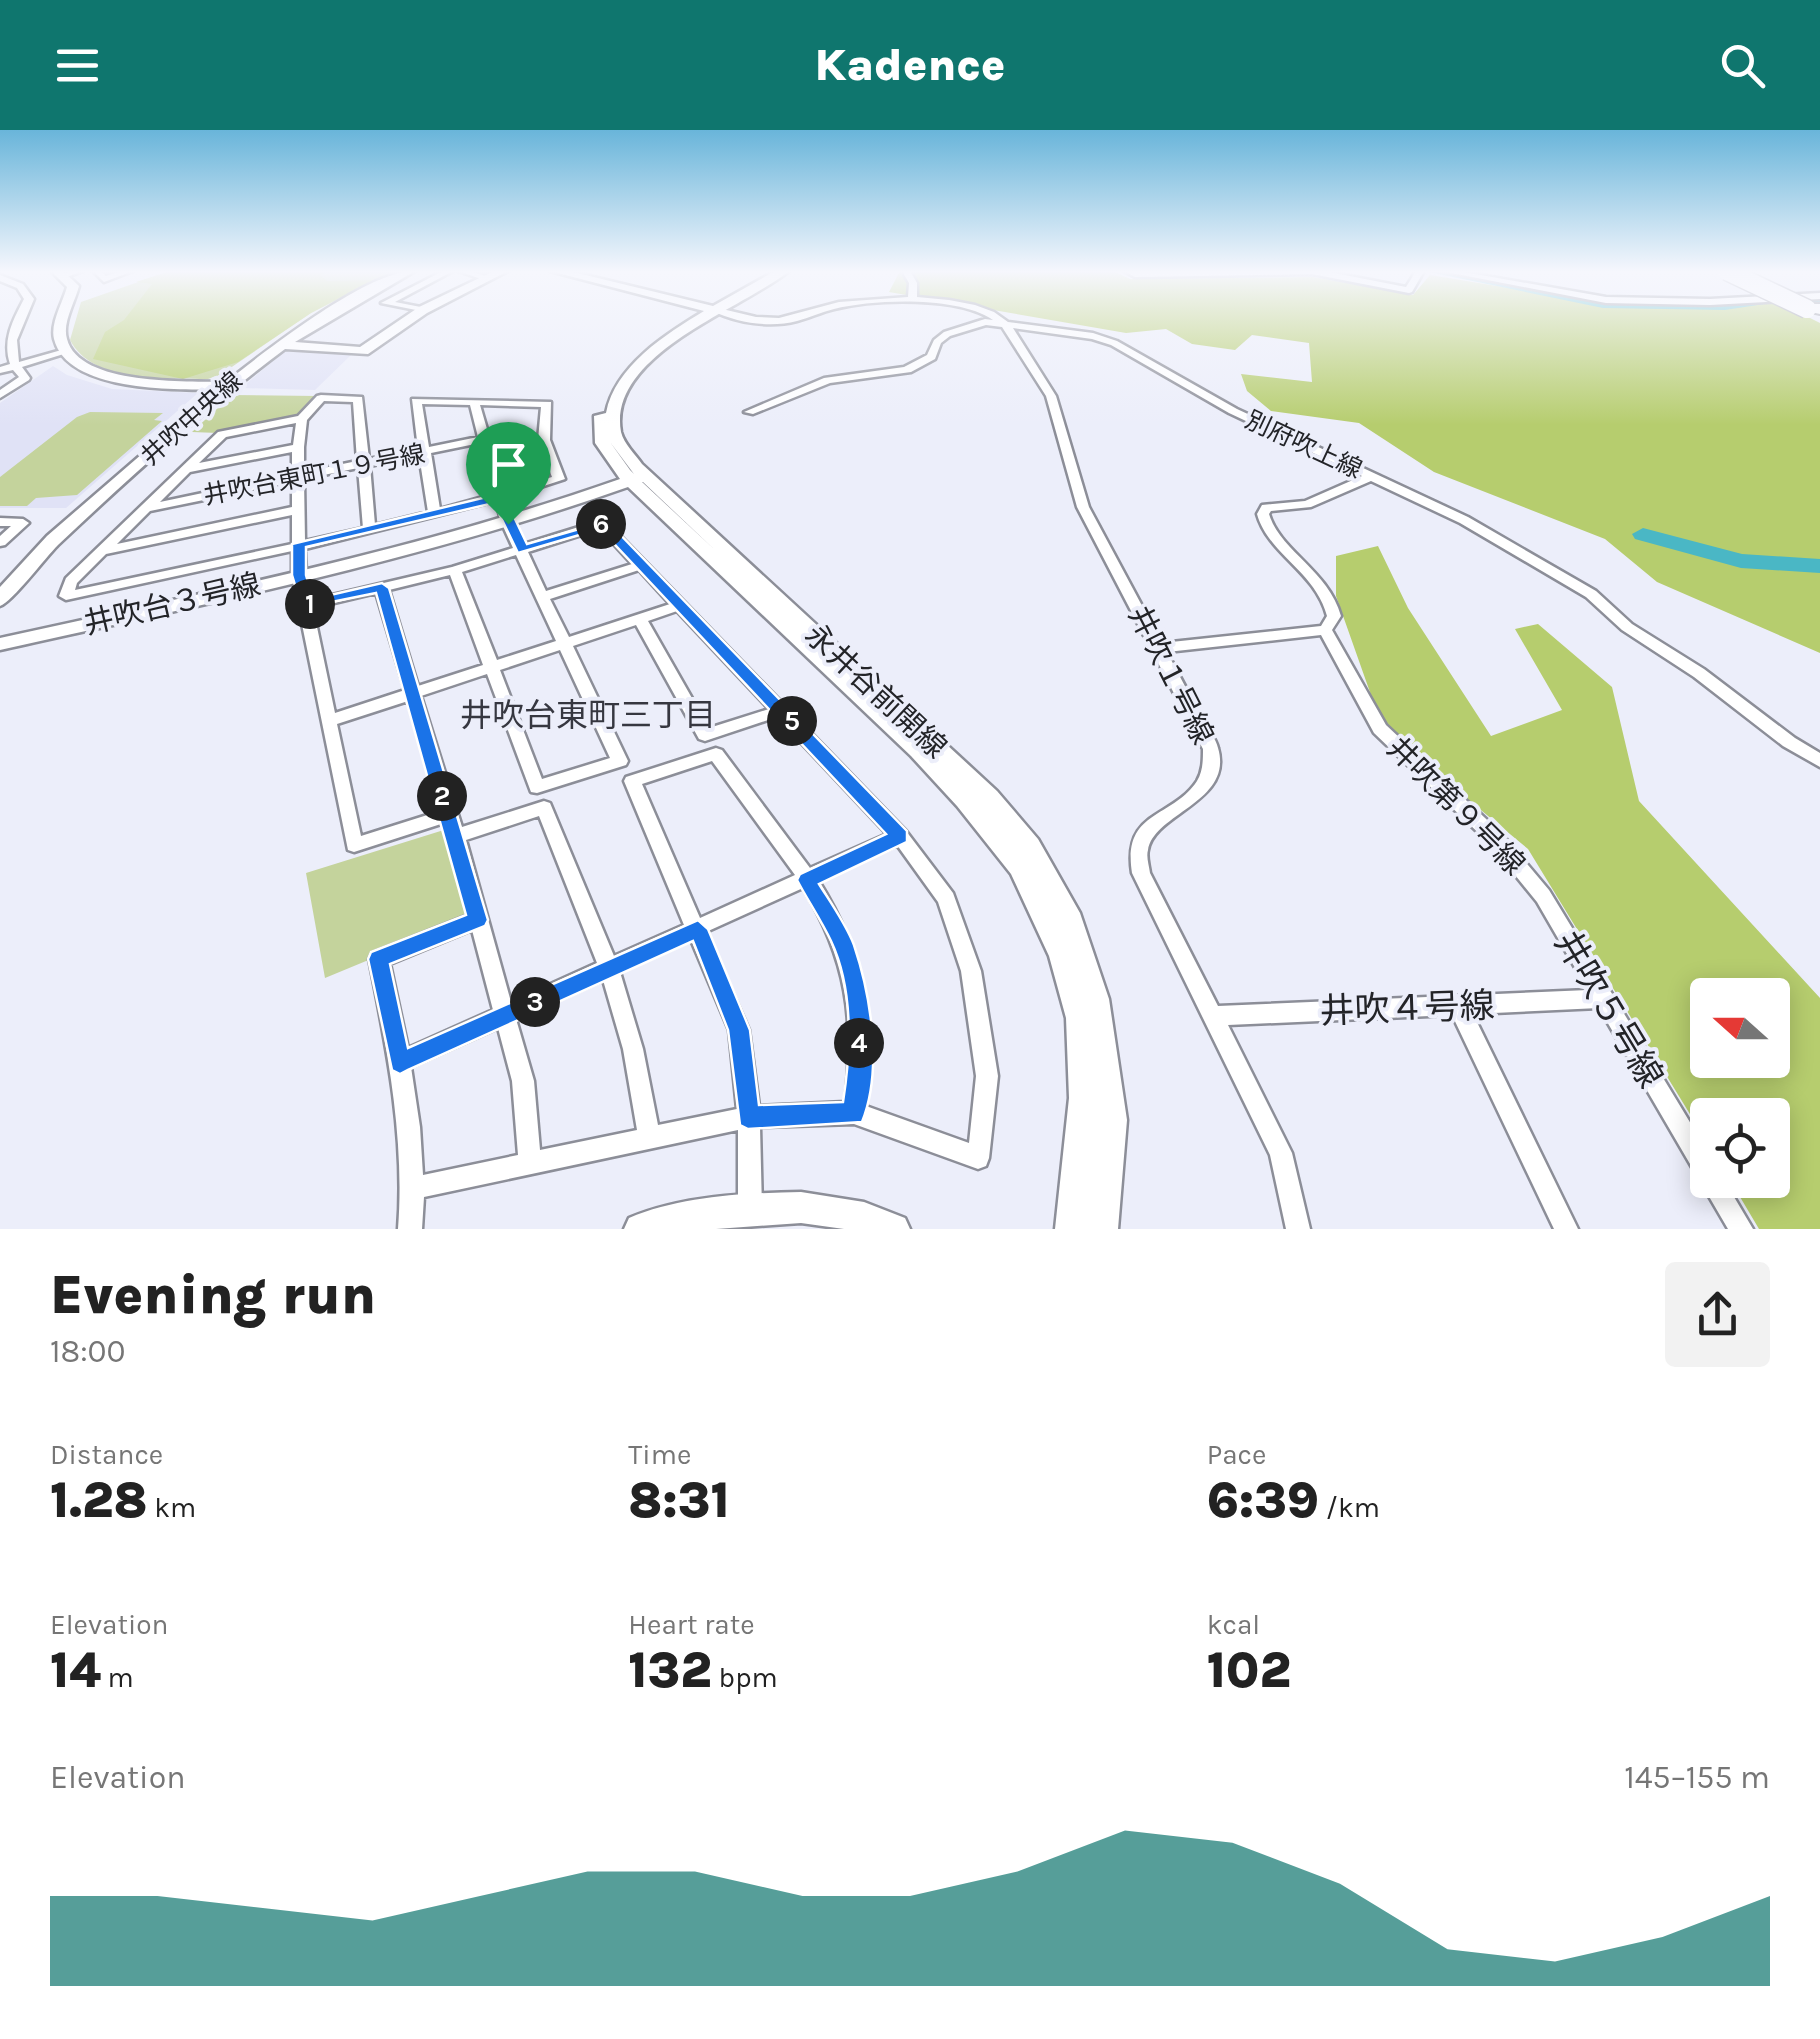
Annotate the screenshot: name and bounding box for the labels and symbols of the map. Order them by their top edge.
street label: 井吹中央線 [135,366,247,471]
street label: 別府吹上線 [1241,405,1367,484]
pin [466,422,551,525]
street label: 井吹台東町１９号線 [201,439,427,510]
pin: 6 [576,499,626,549]
street label: 井吹台３号線 [80,566,264,642]
pin: 1 [285,579,335,629]
street label: 井吹１号線 [1121,600,1221,750]
street label: 永井谷前開線 [798,616,954,766]
pin: 5 [767,696,817,746]
district label: 井吹台東町三丁目 [460,697,716,734]
street label: 井吹第９号線 [1380,730,1532,882]
pin: 2 [417,771,467,821]
street label: 井吹５号線 [1546,924,1671,1095]
pin: 3 [510,977,560,1027]
north arrow [1690,978,1790,1078]
street label: 井吹４号線 [1319,985,1495,1032]
pin: 4 [834,1018,884,1068]

